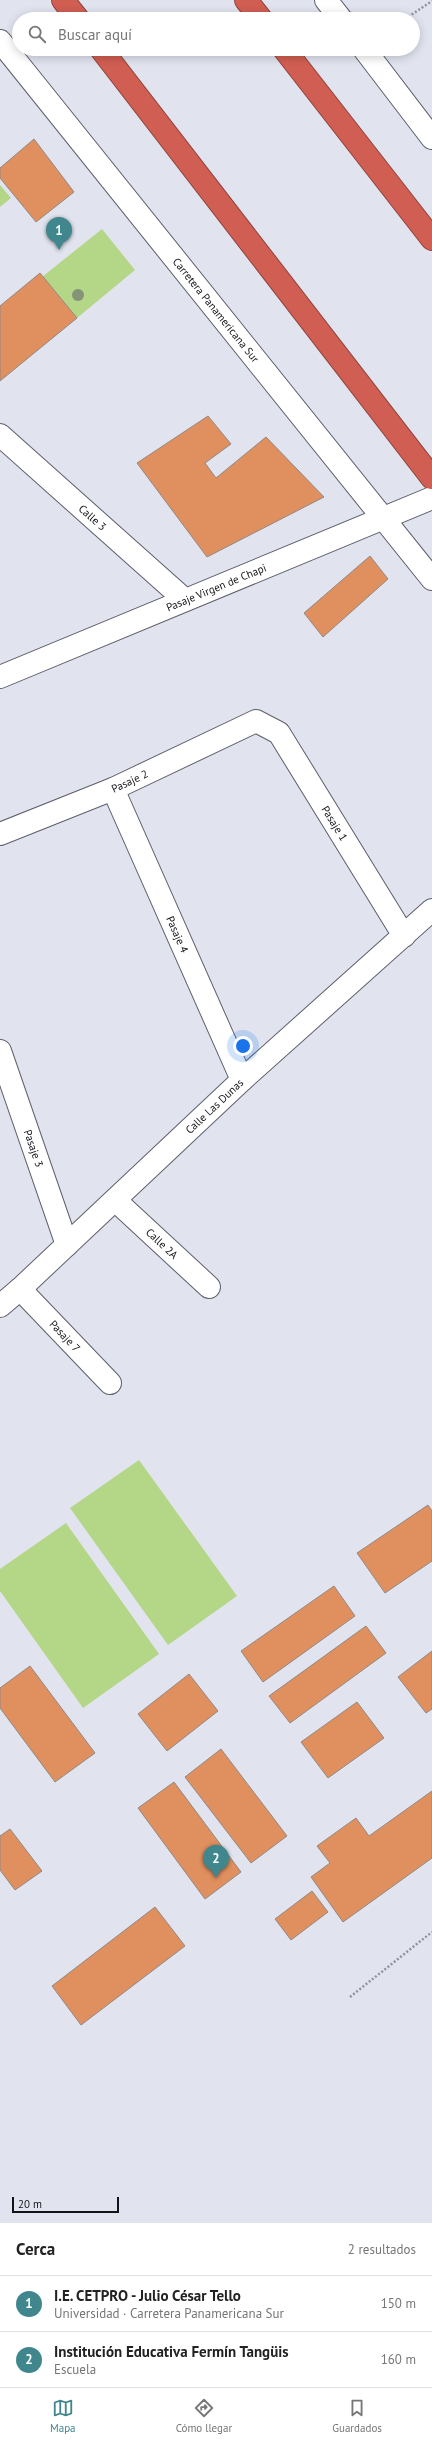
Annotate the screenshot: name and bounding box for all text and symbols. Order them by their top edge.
search box [12,12,420,56]
icon: search [26,23,48,45]
text: Buscar aquí [58,25,132,44]
pin: 1 [46,217,72,250]
street label: Carretera Panamericana Sur [170,255,262,365]
street label: Calle 3 [76,501,109,534]
street label: Pasaje Virgen de Chapi [164,560,268,614]
street label: Pasaje 2 [109,766,150,796]
street label: Pasaje 1 [318,803,351,844]
street label: Pasaje 4 [163,914,192,955]
your location [233,1036,253,1056]
street label: Calle Las Dunas [182,1075,246,1137]
street label: Pasaje 3 [21,1128,47,1169]
street label: Calle 2A [143,1225,181,1262]
street label: Pasaje 7 [46,1317,83,1355]
pin: 2 [203,1845,229,1878]
scale bar [12,2195,119,2214]
text: 20 m [18,2197,42,2211]
text: Cerca [16,2238,55,2260]
text: 2 resultados [348,2241,416,2258]
text: I.E. CETPRO - Julio César Tello [54,2286,241,2305]
text: 1 [25,2295,33,2312]
text: 150 m [381,2295,416,2312]
text: Universidad · Carretera Panamericana Sur [54,2305,284,2322]
text: Institución Educativa Fermín Tangüis [54,2342,289,2361]
text: 2 [25,2351,33,2368]
text: 160 m [381,2351,416,2368]
text: Escuela [54,2361,96,2378]
tab: Mapa [50,2397,76,2435]
tab: Cómo llegar [176,2397,232,2435]
tab: Guardados [332,2397,382,2435]

